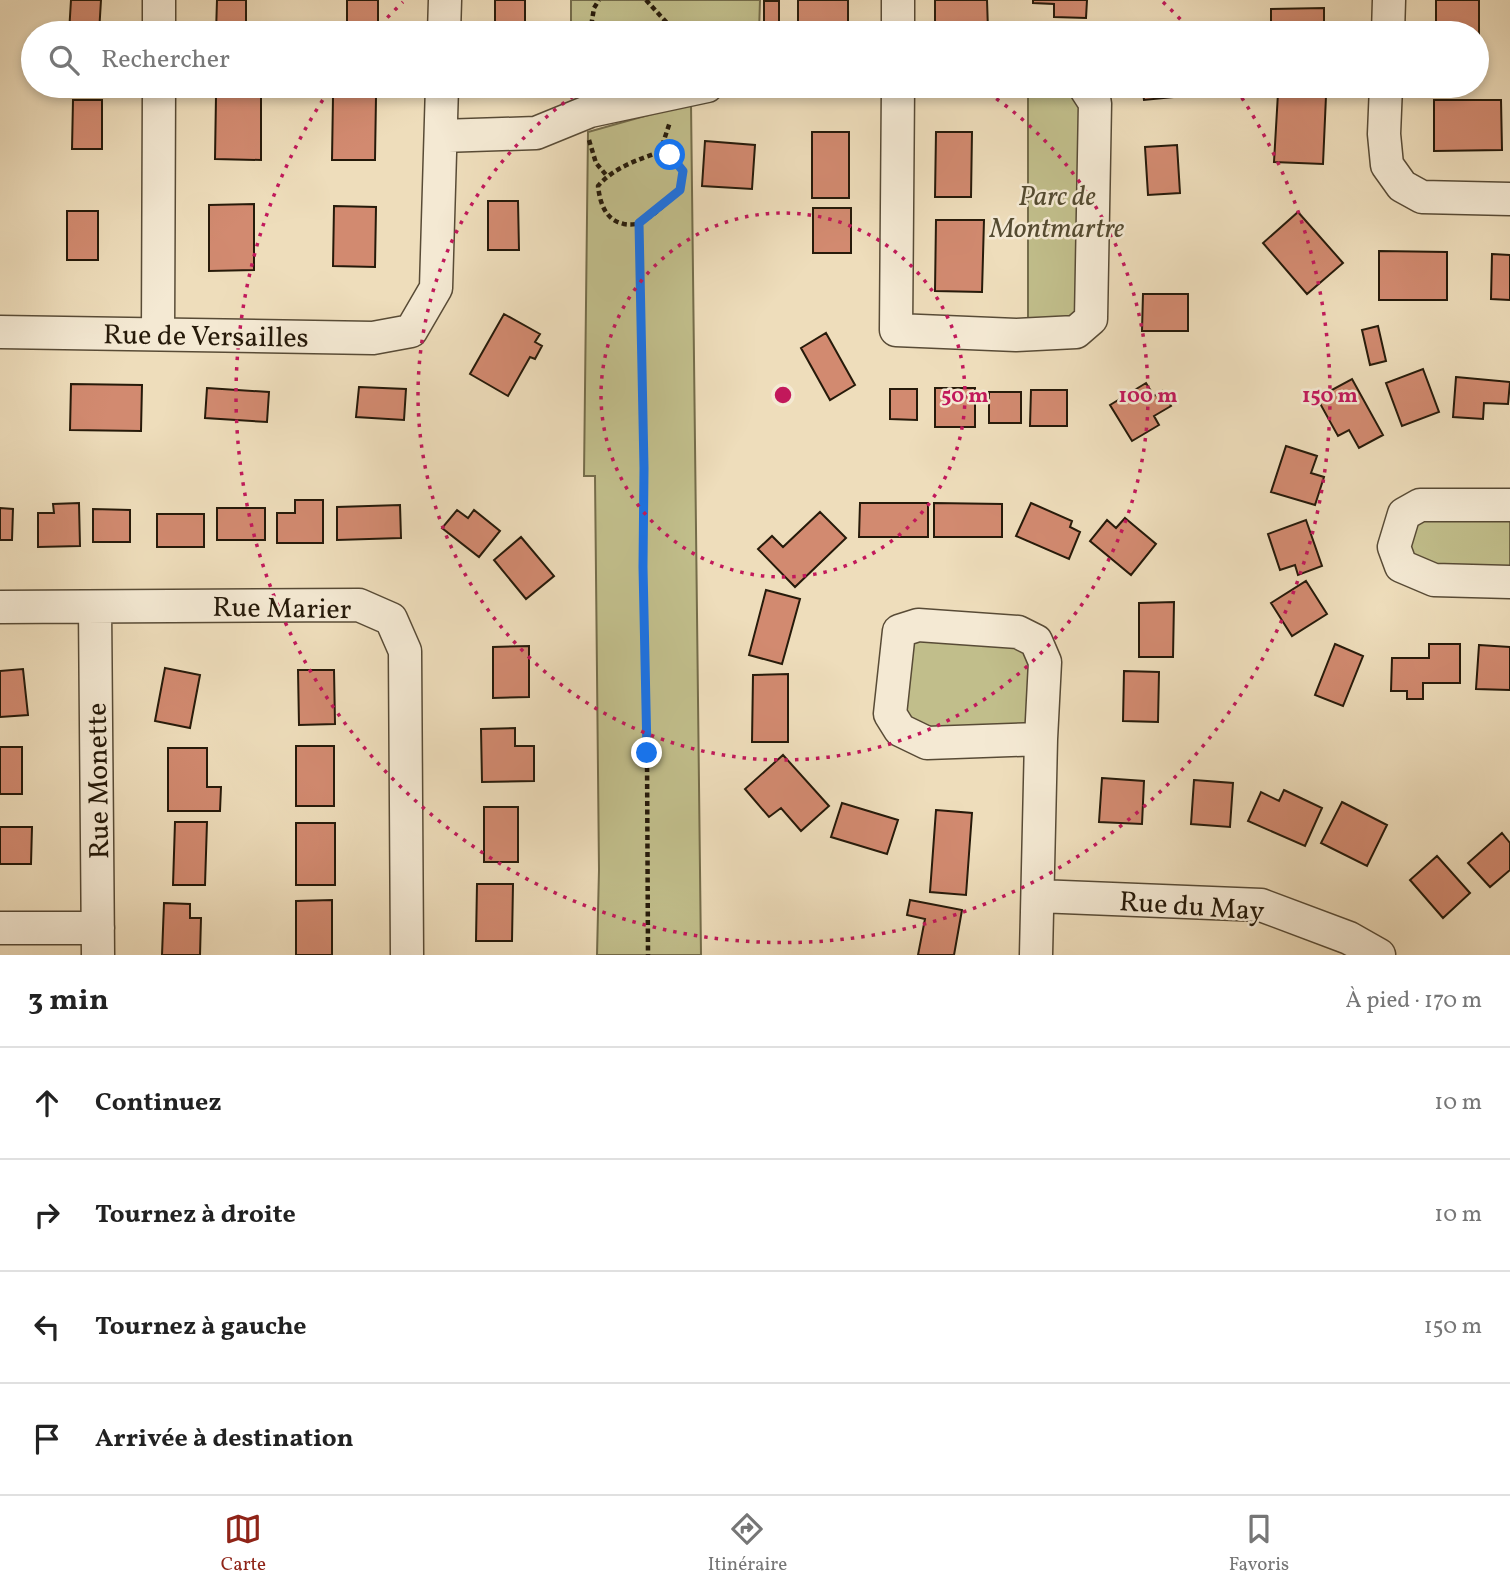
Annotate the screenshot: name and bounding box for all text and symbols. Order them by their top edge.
search box [21,21,1489,98]
icon: search [45,41,83,79]
text: Rechercher [101,42,230,78]
route start [654,139,685,170]
park label: Parc de Montmartre [989,178,1124,249]
street label: Rue de Versailles [103,316,309,359]
text: 50 m [941,382,989,411]
text: 100 m [1118,382,1178,411]
text: 150 m [1302,382,1358,411]
centre of rings [771,383,795,407]
street label: Rue Marier [212,589,352,630]
street label: Rue Monette [79,702,120,860]
route end [631,737,662,768]
street label: Rue du May [1118,883,1266,932]
text: 3 min [28,980,109,1022]
text: À pied · 170 m [1346,985,1482,1017]
icon: ahead [28,1084,66,1122]
text: Continuez [95,1085,221,1121]
text: 10 m [1434,1087,1482,1119]
icon: right [28,1196,66,1234]
text: Tournez à droite [95,1197,296,1233]
text: 10 m [1434,1199,1482,1231]
icon: left [28,1308,66,1346]
text: Tournez à gauche [95,1309,307,1345]
text: 150 m [1424,1311,1482,1343]
icon: arrive [28,1420,66,1458]
text: Arrivée à destination [95,1421,354,1457]
tab: Carte [221,1510,266,1578]
tab: Itinéraire [708,1510,787,1578]
tab: Favoris [1229,1510,1289,1578]

